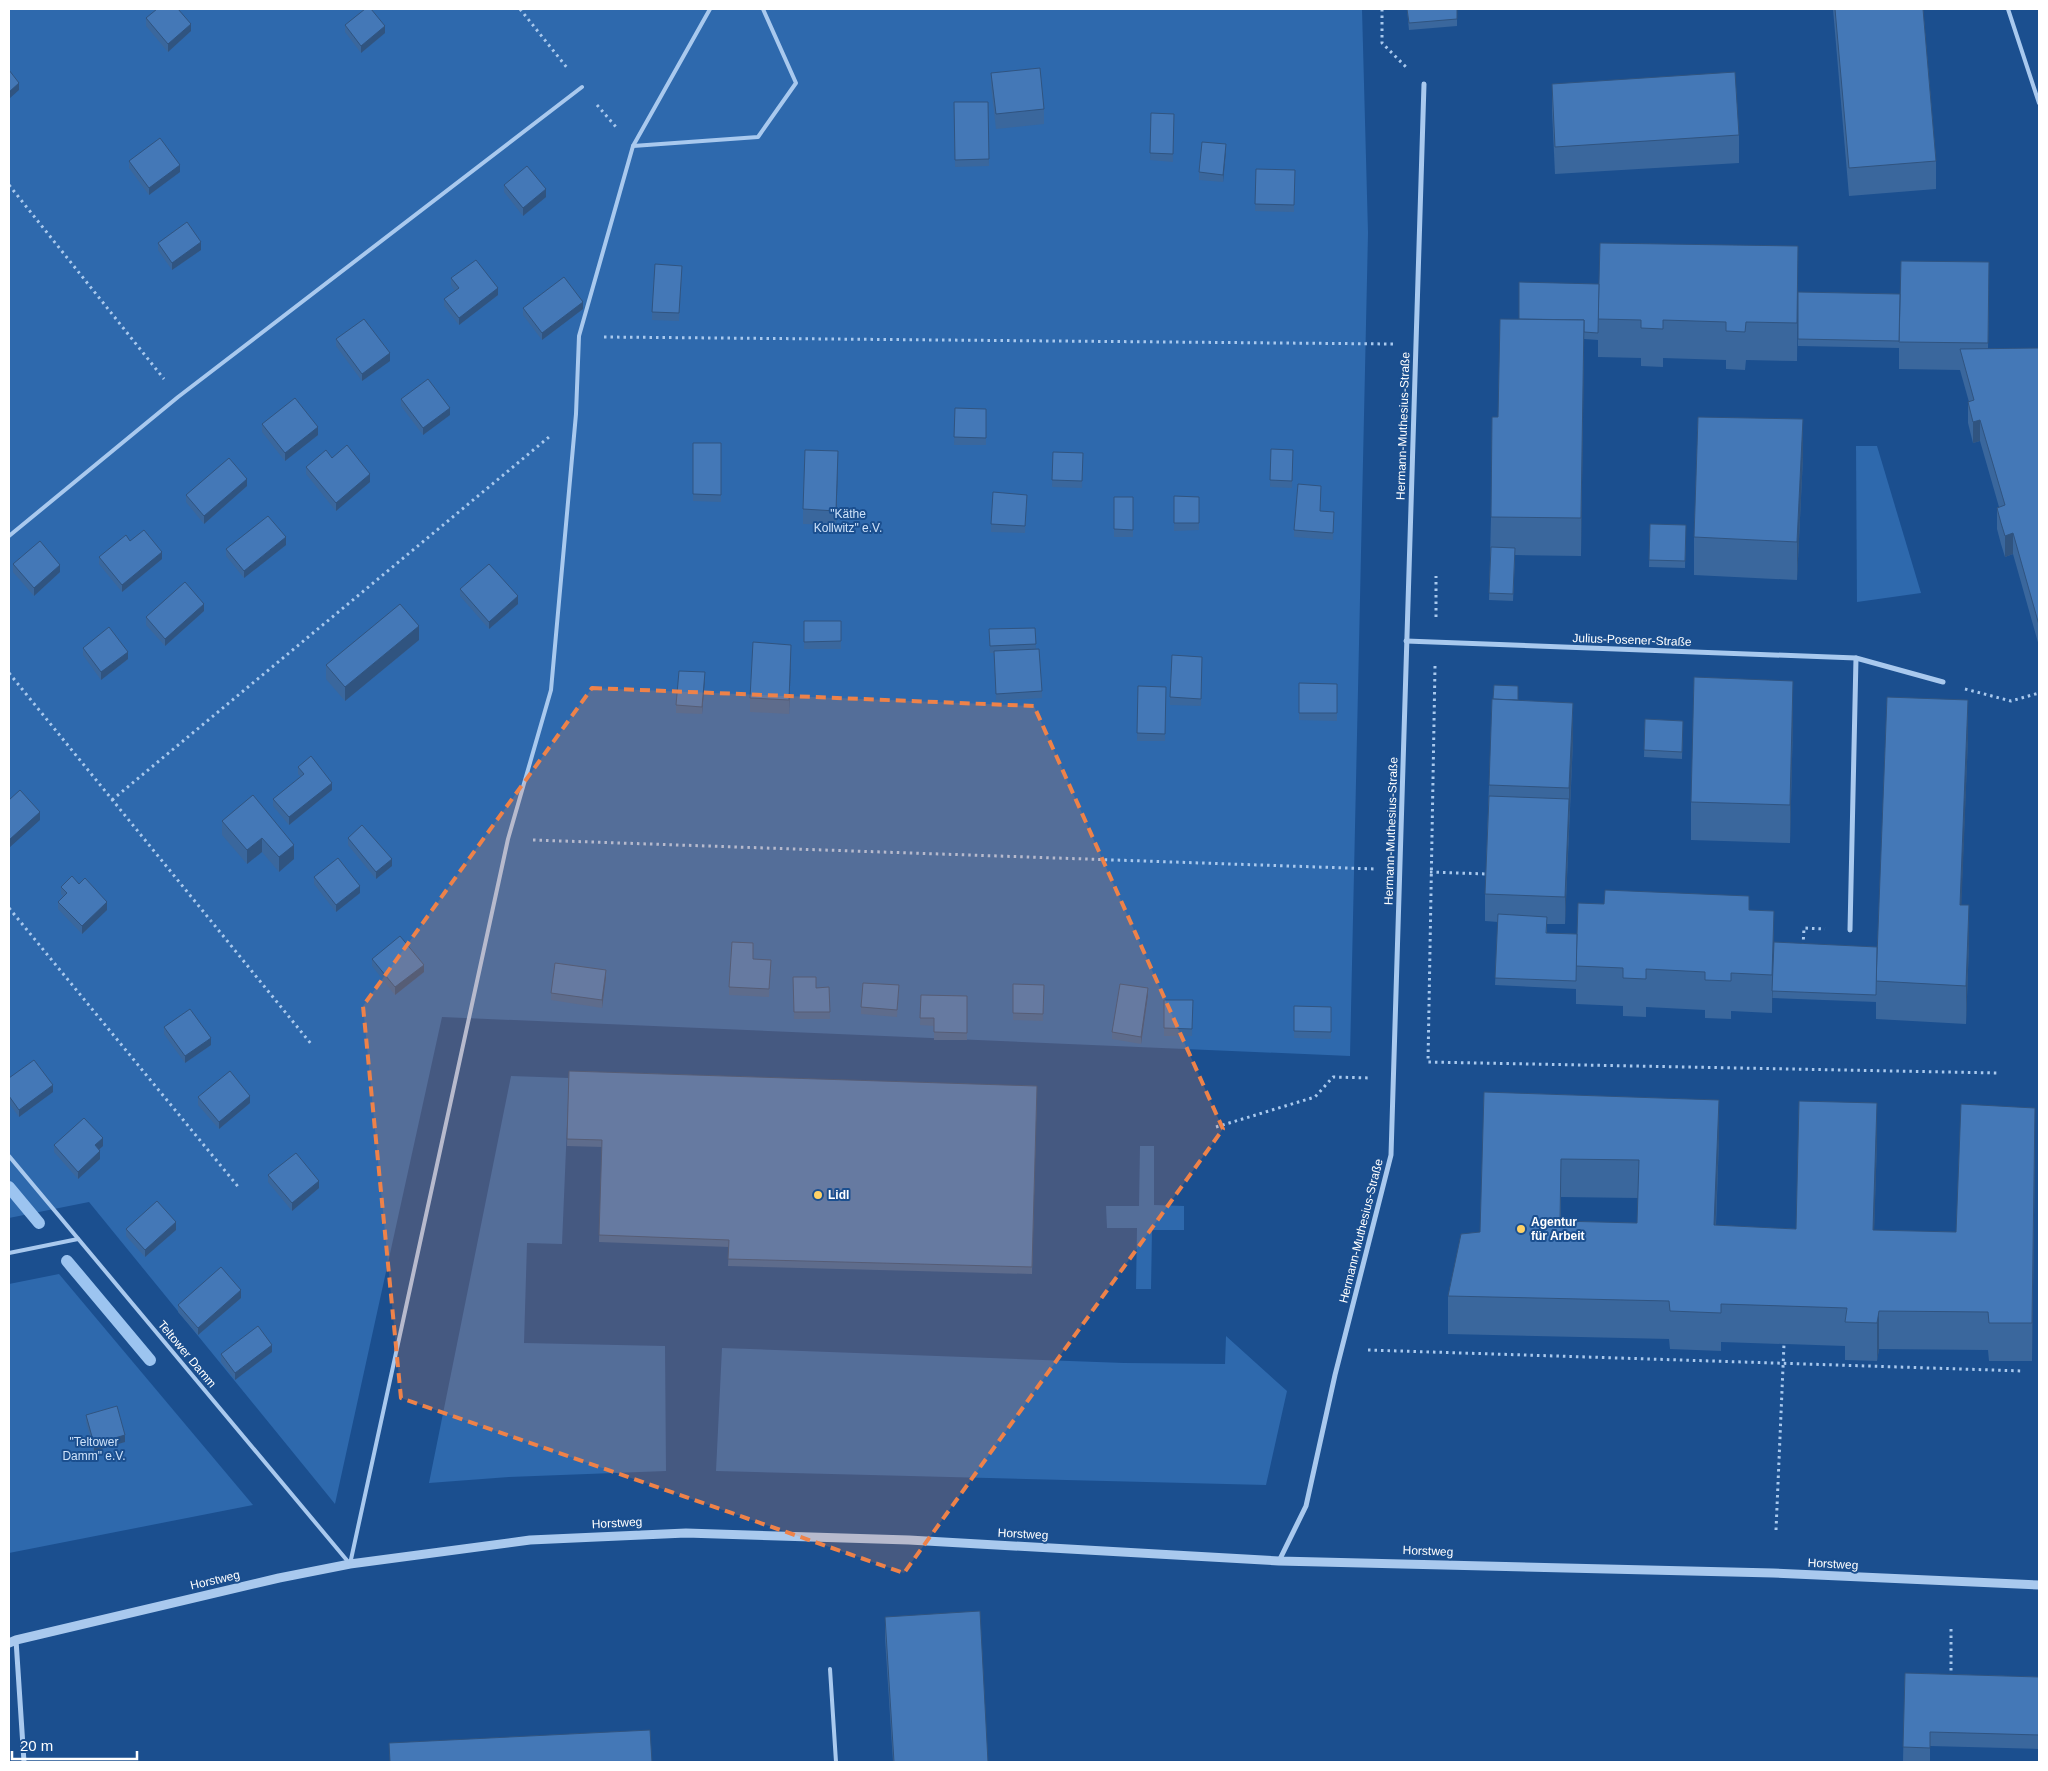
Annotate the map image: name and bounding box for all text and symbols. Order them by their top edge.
street label: Hermann-Muthesius-Straße [1393,351,1413,500]
park label: "Käthe Kollwitz" e.V. [814,507,882,535]
street label: Julius-Posener-Straße [1572,631,1692,649]
street label: Hermann-Muthesius-Straße [1381,756,1401,905]
street label: Hermann-Muthesius-Straße [1336,1157,1386,1305]
place label: Lidl [828,1188,849,1202]
marker: Lidl [812,1189,824,1201]
place label: Agentur für Arbeit [1531,1215,1585,1243]
marker: Agentur für Arbeit [1515,1223,1527,1235]
street label: Teltower Damm [155,1318,219,1390]
park label: "Teltower Damm" e.V. [62,1435,126,1463]
street label: Horstweg [591,1515,643,1531]
street label: Horstweg [997,1526,1049,1542]
street label: Horstweg [1402,1543,1454,1559]
street label: Horstweg [1807,1556,1859,1572]
street label: Horstweg [189,1567,241,1593]
scale bar [12,1728,138,1760]
text: 20 m [20,1737,53,1754]

